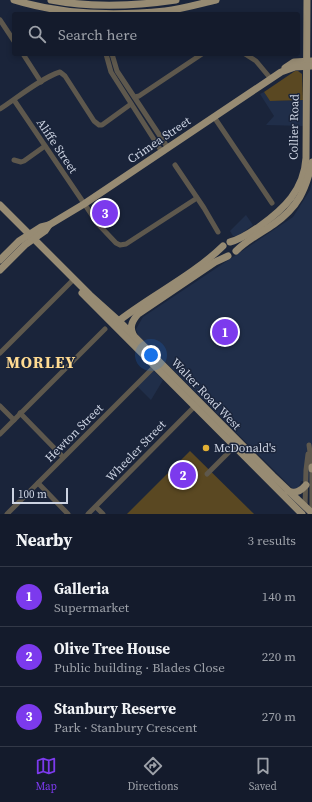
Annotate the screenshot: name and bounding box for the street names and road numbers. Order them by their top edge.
street label: Collier Road [285,94,303,160]
street label: Crimea Street [124,113,194,167]
street label: Aliffe Street [33,116,81,177]
street label: Walter Road West [168,355,244,433]
street label: Hewton Street [41,400,107,466]
street label: Wheeler Street [103,417,169,485]

